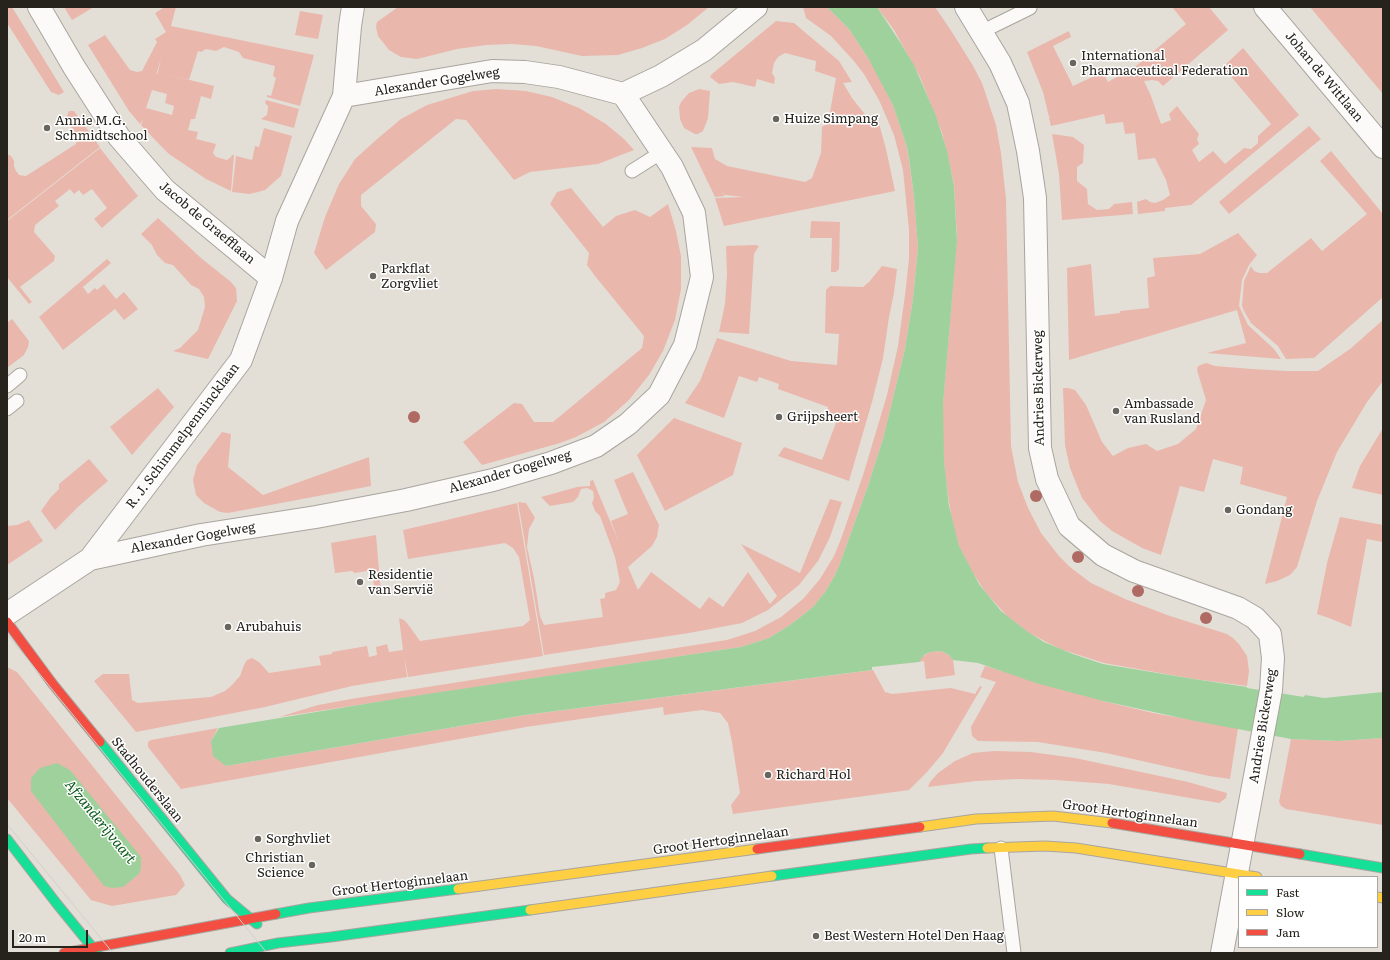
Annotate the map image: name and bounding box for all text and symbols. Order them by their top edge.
street label: Johan de Wittlaan [1282,29,1366,125]
place label: International Pharmaceutical Federation [1081,48,1248,79]
marker: International Pharmaceutical Federation [1068,58,1078,68]
street label: Alexander Gogelweg [373,64,501,100]
place label: Huize Simpang [784,111,878,127]
place label: Annie M.G. Schmidtschool [55,113,148,144]
marker: Huize Simpang [771,114,781,124]
marker: Annie M.G. Schmidtschool [42,123,52,133]
street label: Jacob de Graefflaan [156,178,258,268]
place label: Parkflat Zorgvliet [381,261,438,292]
marker: Parkflat Zorgvliet [368,271,378,281]
street label: Andries Bickerweg [1030,330,1048,446]
street label: R. J. Schimmelpennincklaan [123,360,243,512]
place label: Ambassade van Rusland [1124,396,1200,427]
marker: Ambassade van Rusland [1111,406,1121,416]
place label: Grijpsheert [787,409,858,425]
marker: Grijpsheert [774,412,784,422]
street label: Alexander Gogelweg [447,447,573,497]
place label: Gondang [1236,502,1292,518]
marker: Gondang [1223,505,1233,515]
street label: Alexander Gogelweg [129,519,257,557]
place label: Residentie van Servië [368,567,433,598]
marker: Residentie van Servië [355,577,365,587]
place label: Arubahuis [236,619,301,635]
marker: Arubahuis [223,622,233,632]
street label: Andries Bickerweg [1246,667,1280,785]
street label: Stadhouderslaan [108,734,186,826]
place label: Richard Hol [776,767,851,783]
marker: Richard Hol [763,770,773,780]
water label: Afzanderijvaart [61,777,139,867]
street label: Groot Hertoginnelaan [1061,797,1199,831]
street label: Groot Hertoginnelaan [652,824,790,858]
place label: Sorghvliet [266,831,330,847]
marker: Sorghvliet [253,834,263,844]
place label: Christian Science [245,850,304,881]
marker: Christian Science [307,860,317,870]
street label: Groot Hertoginnelaan [331,868,469,900]
legend [1238,876,1378,948]
text: Fast [1276,883,1299,901]
text: Slow [1276,903,1304,921]
scale bar [14,922,90,948]
text: Jam [1276,923,1300,941]
text: 20 m [19,928,46,946]
place label: Best Western Hotel Den Haag [824,928,1004,944]
marker: Best Western Hotel Den Haag [811,931,821,941]

